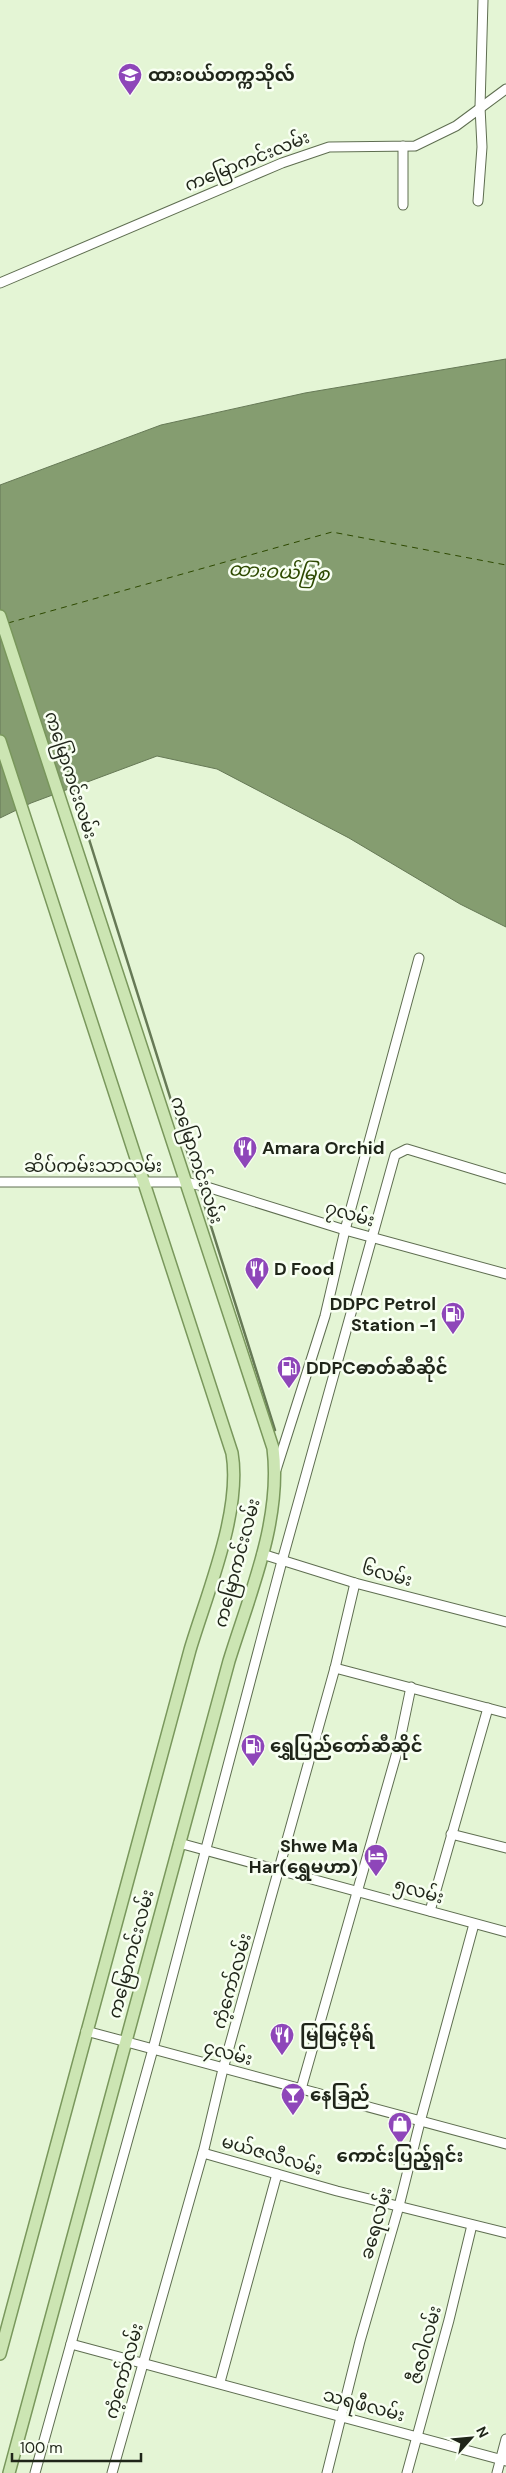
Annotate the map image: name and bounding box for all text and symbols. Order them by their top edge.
school or university icon: ထားဝယ်တက္ကသိုလ် [117,62,143,96]
place label: ထားဝယ်တက္ကသိုလ် [148,63,295,89]
street label: ကမြောကင်းလမ်း [181,124,314,200]
water label: ထားဝယ်မြစ [228,555,331,590]
street label: ကမြောကင်းလမ်း [36,708,104,843]
street label: ကမြောကင်းလမ်း [162,1093,230,1228]
restaurant icon: Amara Orchid [232,1135,258,1169]
place label: Amara Orchid [262,1136,385,1160]
street label: ဆိပ်ကမ်းသာလမ်း [24,1152,162,1178]
street label: ၇လမ်း [322,1195,378,1235]
restaurant icon: D Food [244,1256,270,1290]
place label: D Food [274,1257,334,1281]
place label: DDPC Petrol Station -1 [330,1292,436,1337]
fuel station icon: DDPC Petrol Station -1 [440,1301,466,1335]
fuel station icon: DDPCဓာတ်ဆီဆိုင် [276,1355,302,1389]
place label: DDPCဓာတ်ဆီဆိုင် [306,1356,448,1382]
street label: ကမြောကင်းလမ်း [207,1496,269,1631]
street label: ၆လမ်း [359,1555,415,1592]
fuel station icon: ရွှေပြည်တော်ဆီဆိုင် [240,1733,266,1767]
place label: ရွှေပြည်တော်ဆီဆိုင် [270,1734,423,1760]
place label: Shwe Ma Har(‌‌ရွှေမဟာ) [249,1834,358,1881]
hotel icon: Shwe Ma Har(‌‌ရွှေမဟာ) [363,1843,389,1877]
street label: ၅လမ်း [390,1871,447,1912]
street label: ကမြောကင်းလမ်း [101,1887,163,2022]
street label: ကံ့ကော်လမ်း [206,1930,257,2032]
restaurant icon: မြမြင့်မိုရ် [269,2022,295,2056]
place label: မြမြင့်မိုရ် [300,2023,375,2049]
street label: ၄လမ်း [200,2034,255,2074]
bar icon: နေခြည် [280,2082,306,2116]
place label: နေခြည် [310,2083,370,2109]
shop icon: ကောင်းပြည့်ရှင်း [387,2111,413,2145]
street label: မယ်ဇလီလမ်း [219,2127,326,2181]
place label: ကောင်းပြည့်ရှင်း [337,2144,463,2170]
street label: ခရေလမ်း [353,2184,401,2263]
street label: ဇီဇဝါလမ်း [401,2303,447,2387]
street label: ကံ့ကော်လမ်း [98,2320,149,2422]
street label: သရဖီလမ်း [320,2381,408,2430]
north arrow [446,2413,496,2463]
text: N [472,2423,493,2441]
scale bar [12,2430,141,2462]
text: 100 m [20,2438,63,2458]

